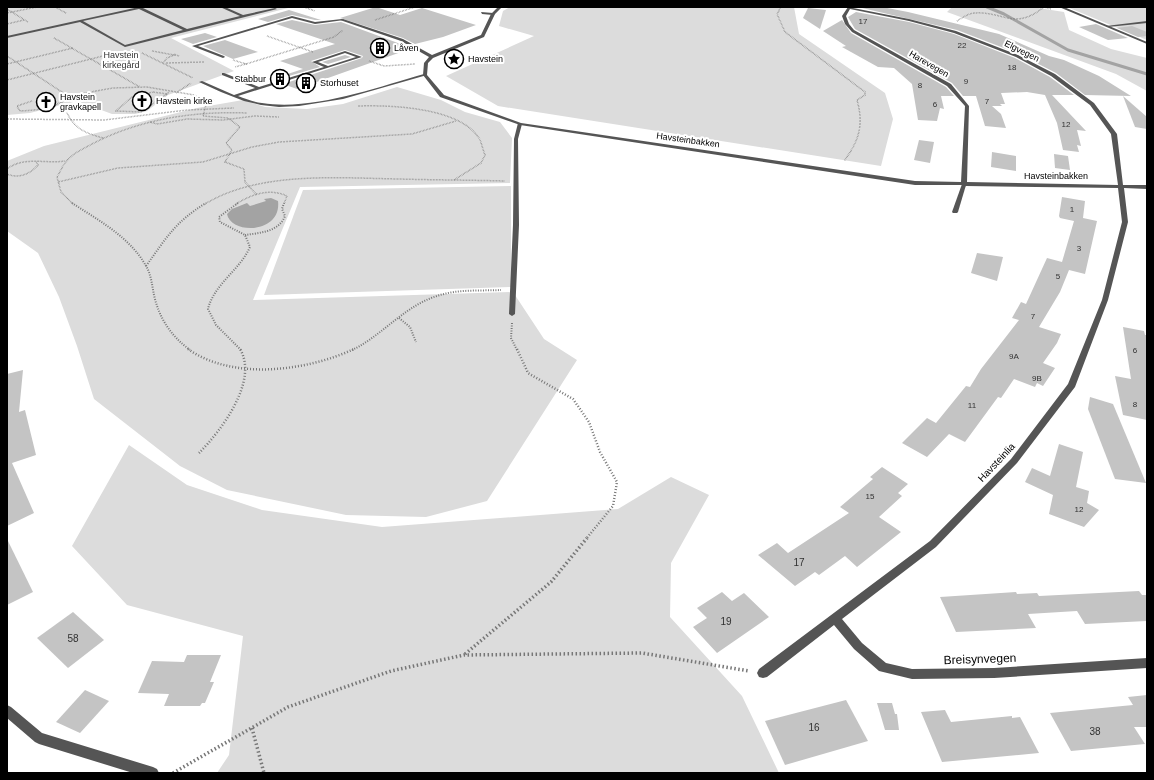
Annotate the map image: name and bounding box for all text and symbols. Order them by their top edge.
house number: 17 [859,17,868,26]
building icon: Låven [369,37,391,59]
street label: Elgvegen [1003,38,1041,64]
house number: 22 [958,41,967,50]
place label: Låven [394,43,419,53]
place icon: Havstein [443,48,465,70]
street label: Harevegen [907,49,951,79]
park label: Havstein kirkegård [102,50,140,70]
place label: Havstein [468,54,503,64]
house number: 18 [1008,63,1017,72]
building icon: Stabbur [269,68,291,90]
building icon: Storhuset [295,72,317,94]
place label: Stabbur [234,74,266,84]
house number: 9 [964,77,969,86]
place label: Storhuset [320,78,359,88]
house number: 8 [918,81,923,90]
church icon: Havstein kirke [131,90,153,112]
church icon: Havstein gravkapell [35,91,57,113]
place label: Havstein gravkapell [60,92,101,112]
place label: Havstein kirke [156,96,213,106]
house number: 7 [985,97,990,106]
house number: 6 [933,100,938,109]
house number: 12 [1062,120,1071,129]
street label: Havsteinbakken [656,131,720,149]
street label: Havsteinbakken [1024,171,1088,181]
house number: 1 [1070,205,1075,214]
house number: 3 [1077,244,1082,253]
house number: 5 [1056,272,1061,281]
house number: 7 [1031,312,1036,321]
house number: 6 [1133,346,1138,355]
house number: 9A [1009,352,1020,361]
house number: 9B [1032,374,1042,383]
house number: 8 [1133,400,1138,409]
house number: 11 [968,401,977,410]
street label: Havsteinlia [976,440,1017,484]
house number: 15 [866,492,875,501]
house number: 12 [1075,505,1084,514]
house number: 17 [793,557,805,568]
house number: 19 [720,616,732,627]
house number: 58 [67,633,79,644]
street label: Breisynvegen [943,651,1017,667]
house number: 16 [808,722,820,733]
house number: 38 [1089,726,1101,737]

